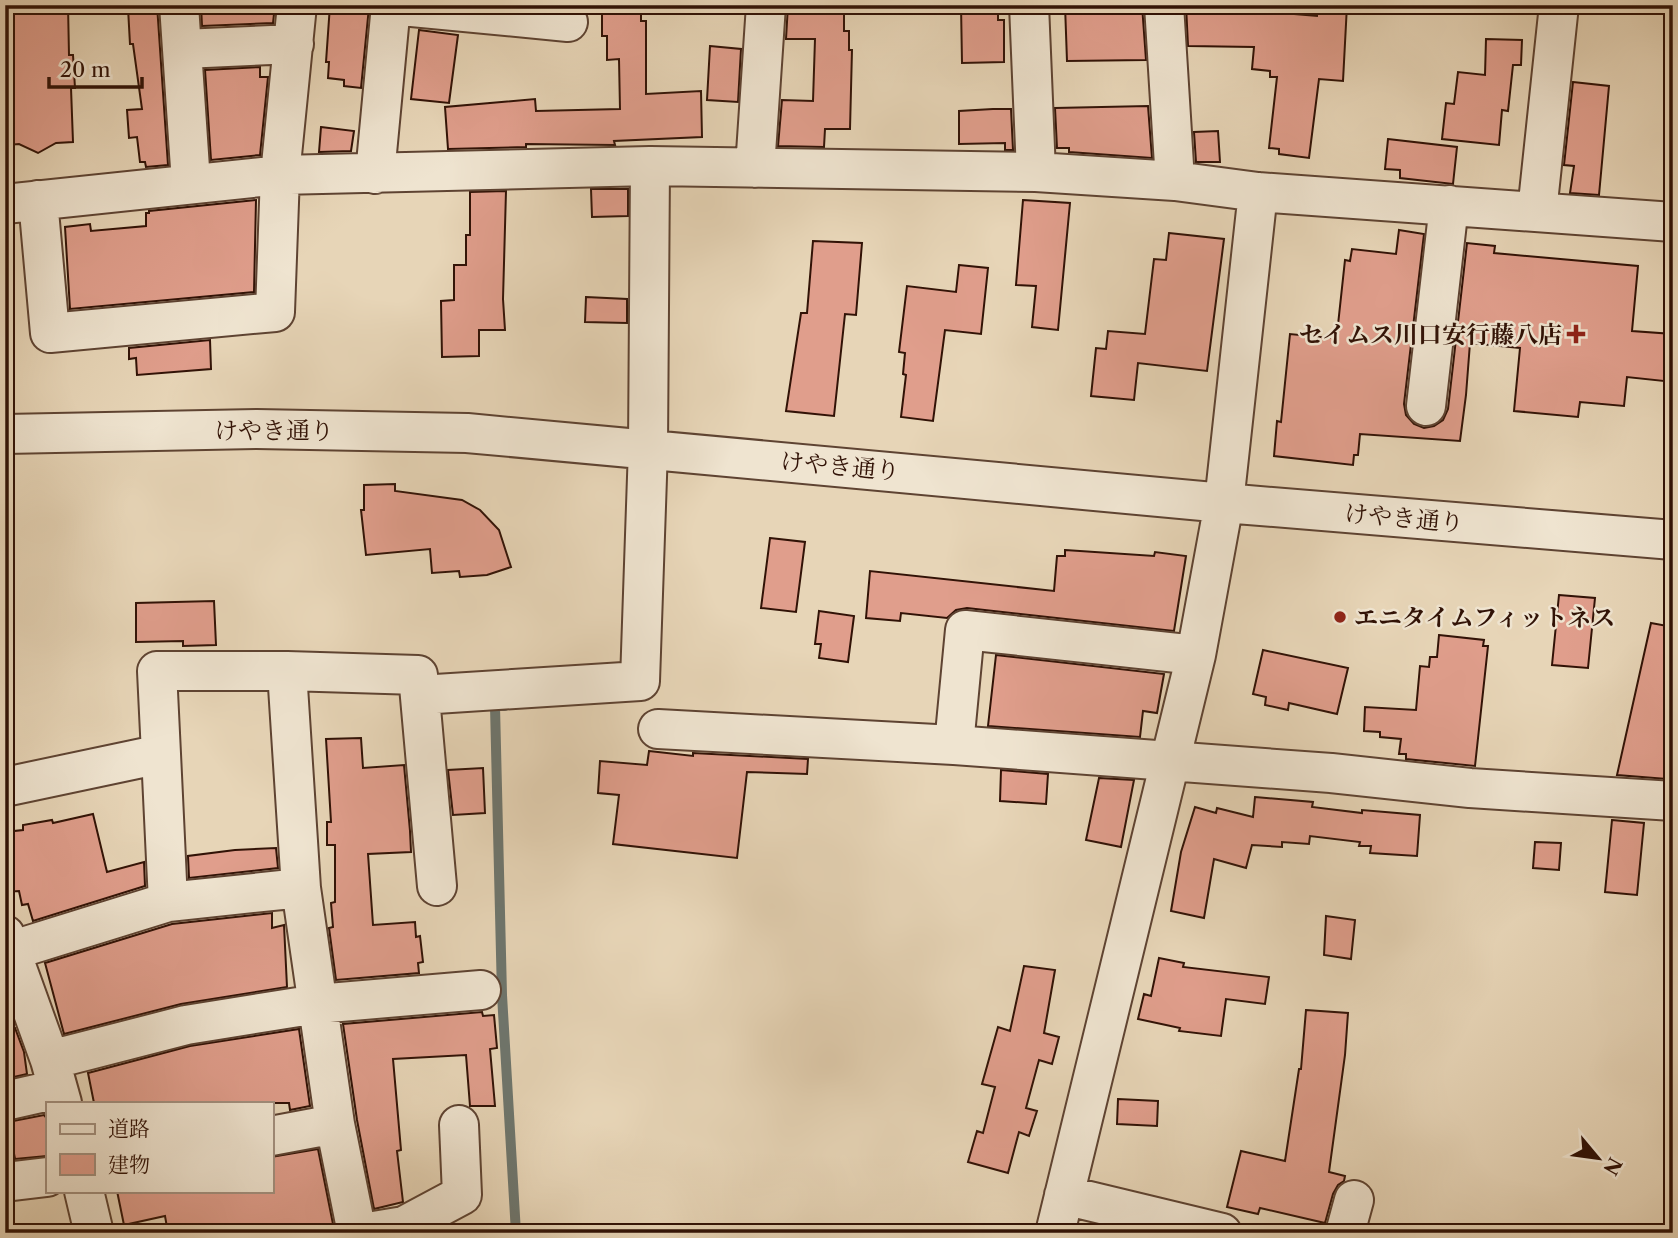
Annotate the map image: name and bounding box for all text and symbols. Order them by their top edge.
scale bar [49,46,142,90]
text: 20 m [60,57,111,82]
place label: セイムス川口安行藤八店 [1299,320,1562,349]
marker: セイムス川口安行藤八店 [1568,326,1584,342]
street label: けやき通り [214,416,334,445]
street label: けやき通り [779,446,901,486]
street label: けやき通り [1343,498,1465,538]
place label: エニタイムフィットネス [1354,603,1615,632]
marker: エニタイムフィットネス [1332,609,1348,625]
legend [46,1102,273,1192]
text: 道路 [108,1116,150,1141]
north arrow [1562,1122,1632,1192]
text: 建物 [108,1152,150,1177]
text: N [1598,1153,1626,1179]

